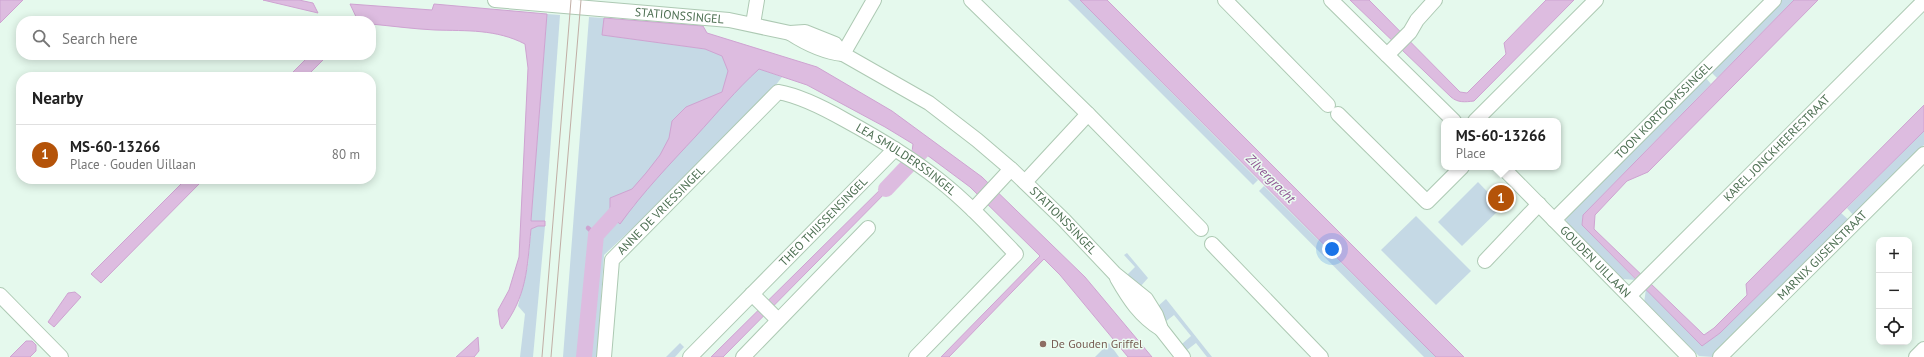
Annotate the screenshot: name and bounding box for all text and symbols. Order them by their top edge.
street label: STATIONSSINGEL [634,4,724,27]
search box [16,16,376,60]
icon: search [30,27,52,49]
text: Search here [62,29,138,48]
street label: TOON KORTOOMSSINGEL [1611,58,1715,162]
text: Nearby [32,87,83,109]
street label: KAREL JONCKHEERESTRAAT [1720,91,1833,204]
popup [1441,118,1561,170]
street label: LEA SMULDERSSINGEL [853,120,960,198]
text: MS-60-13266 [1456,126,1546,145]
text: MS-60-13266 [70,137,160,156]
text: Place [1456,145,1486,162]
text: 1 [41,146,49,163]
text: 80 m [332,146,360,163]
water label: Zilvergracht [1242,149,1300,207]
text: Place · Gouden Uillaan [70,156,196,173]
street label: ANNE DE VRIESSINGEL [614,163,708,257]
street label: THEO THIJSSENSINGEL [776,174,870,269]
street label: STATIONSSINGEL [1027,183,1100,257]
pin: 1 [1488,183,1514,213]
street label: MARNIX GIJSENSTRAAT [1774,207,1870,303]
street label: GOUDEN UILLAAN [1557,222,1634,301]
map controls [1876,237,1912,345]
button: + [1876,237,1912,273]
your location [1322,239,1342,259]
button: − [1876,273,1912,309]
button: locate [1876,309,1912,345]
place label: De Gouden Griffel [1051,336,1143,351]
marker: De Gouden Griffel [1038,339,1048,349]

